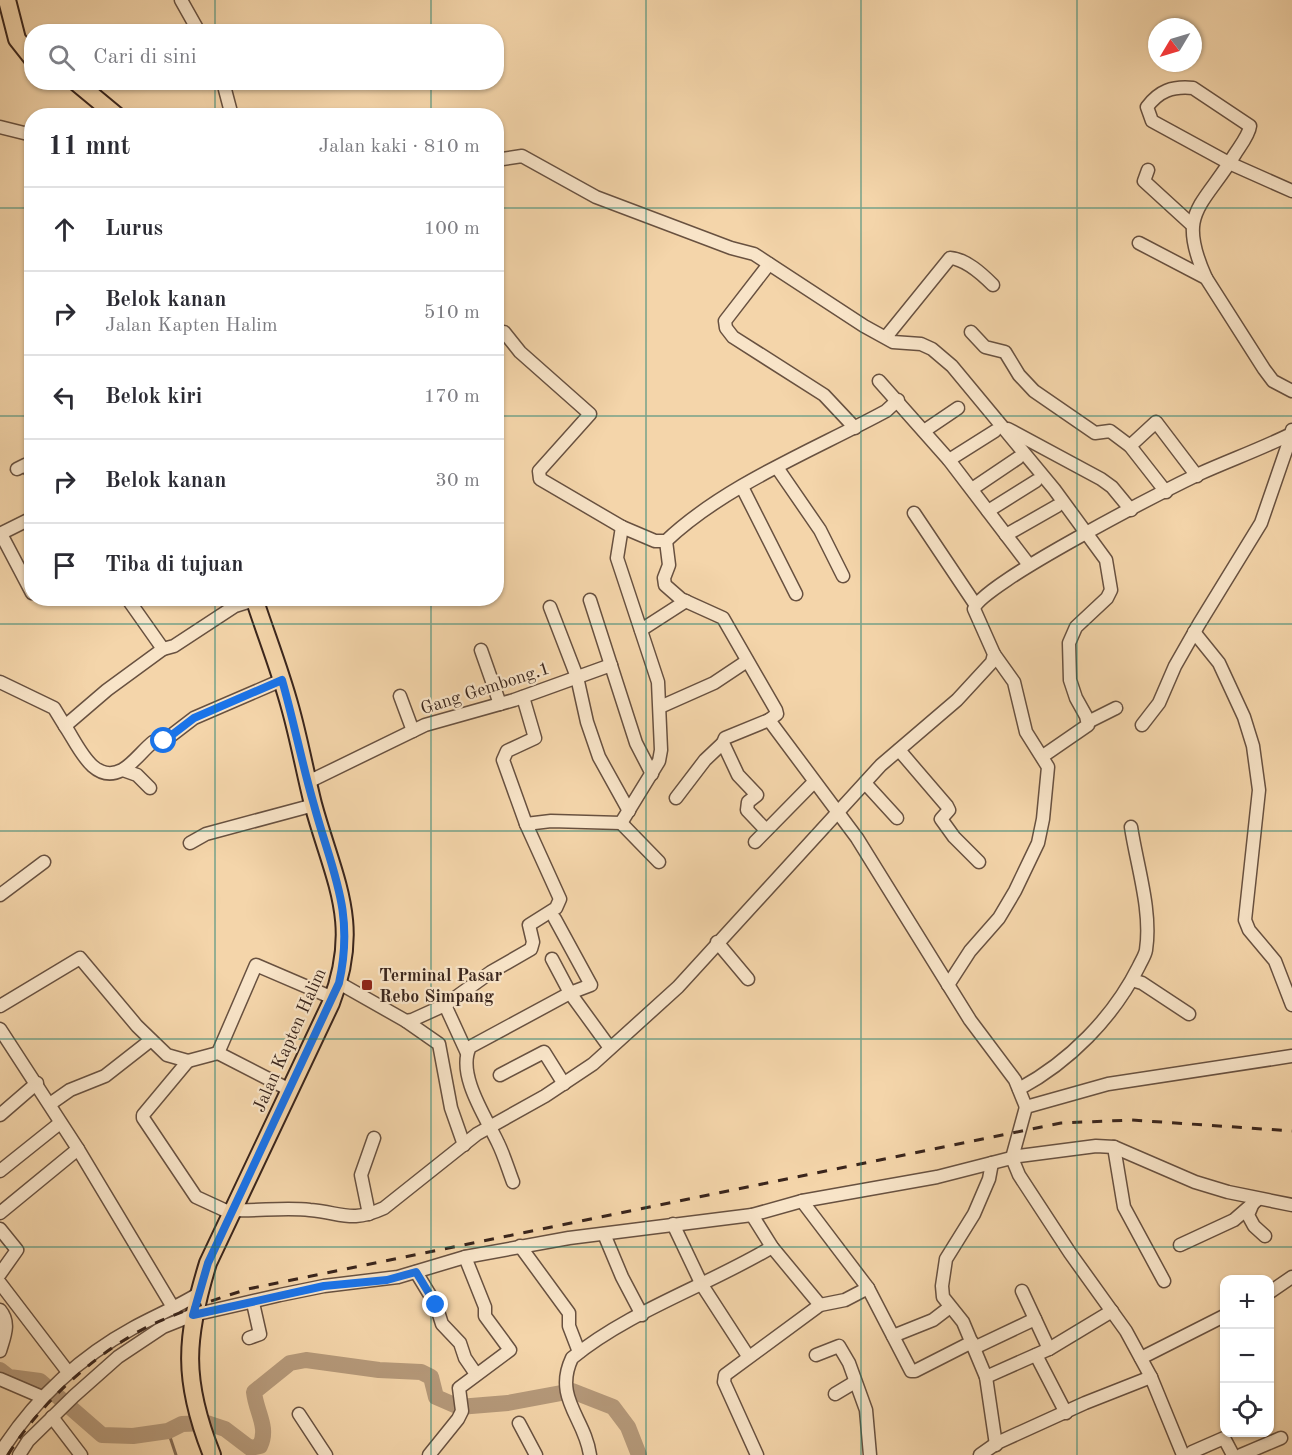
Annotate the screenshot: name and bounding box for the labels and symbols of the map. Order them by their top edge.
north arrow [1148,18,1202,72]
street label: Gang Gembong.1 [418,660,552,718]
route start [150,727,176,753]
street label: Jalan Kapten Halim [250,966,330,1115]
place label: Terminal Pasar Rebo Simpang [379,967,502,1006]
marker: Terminal Pasar Rebo Simpang [360,978,374,992]
route end [422,1291,448,1317]

